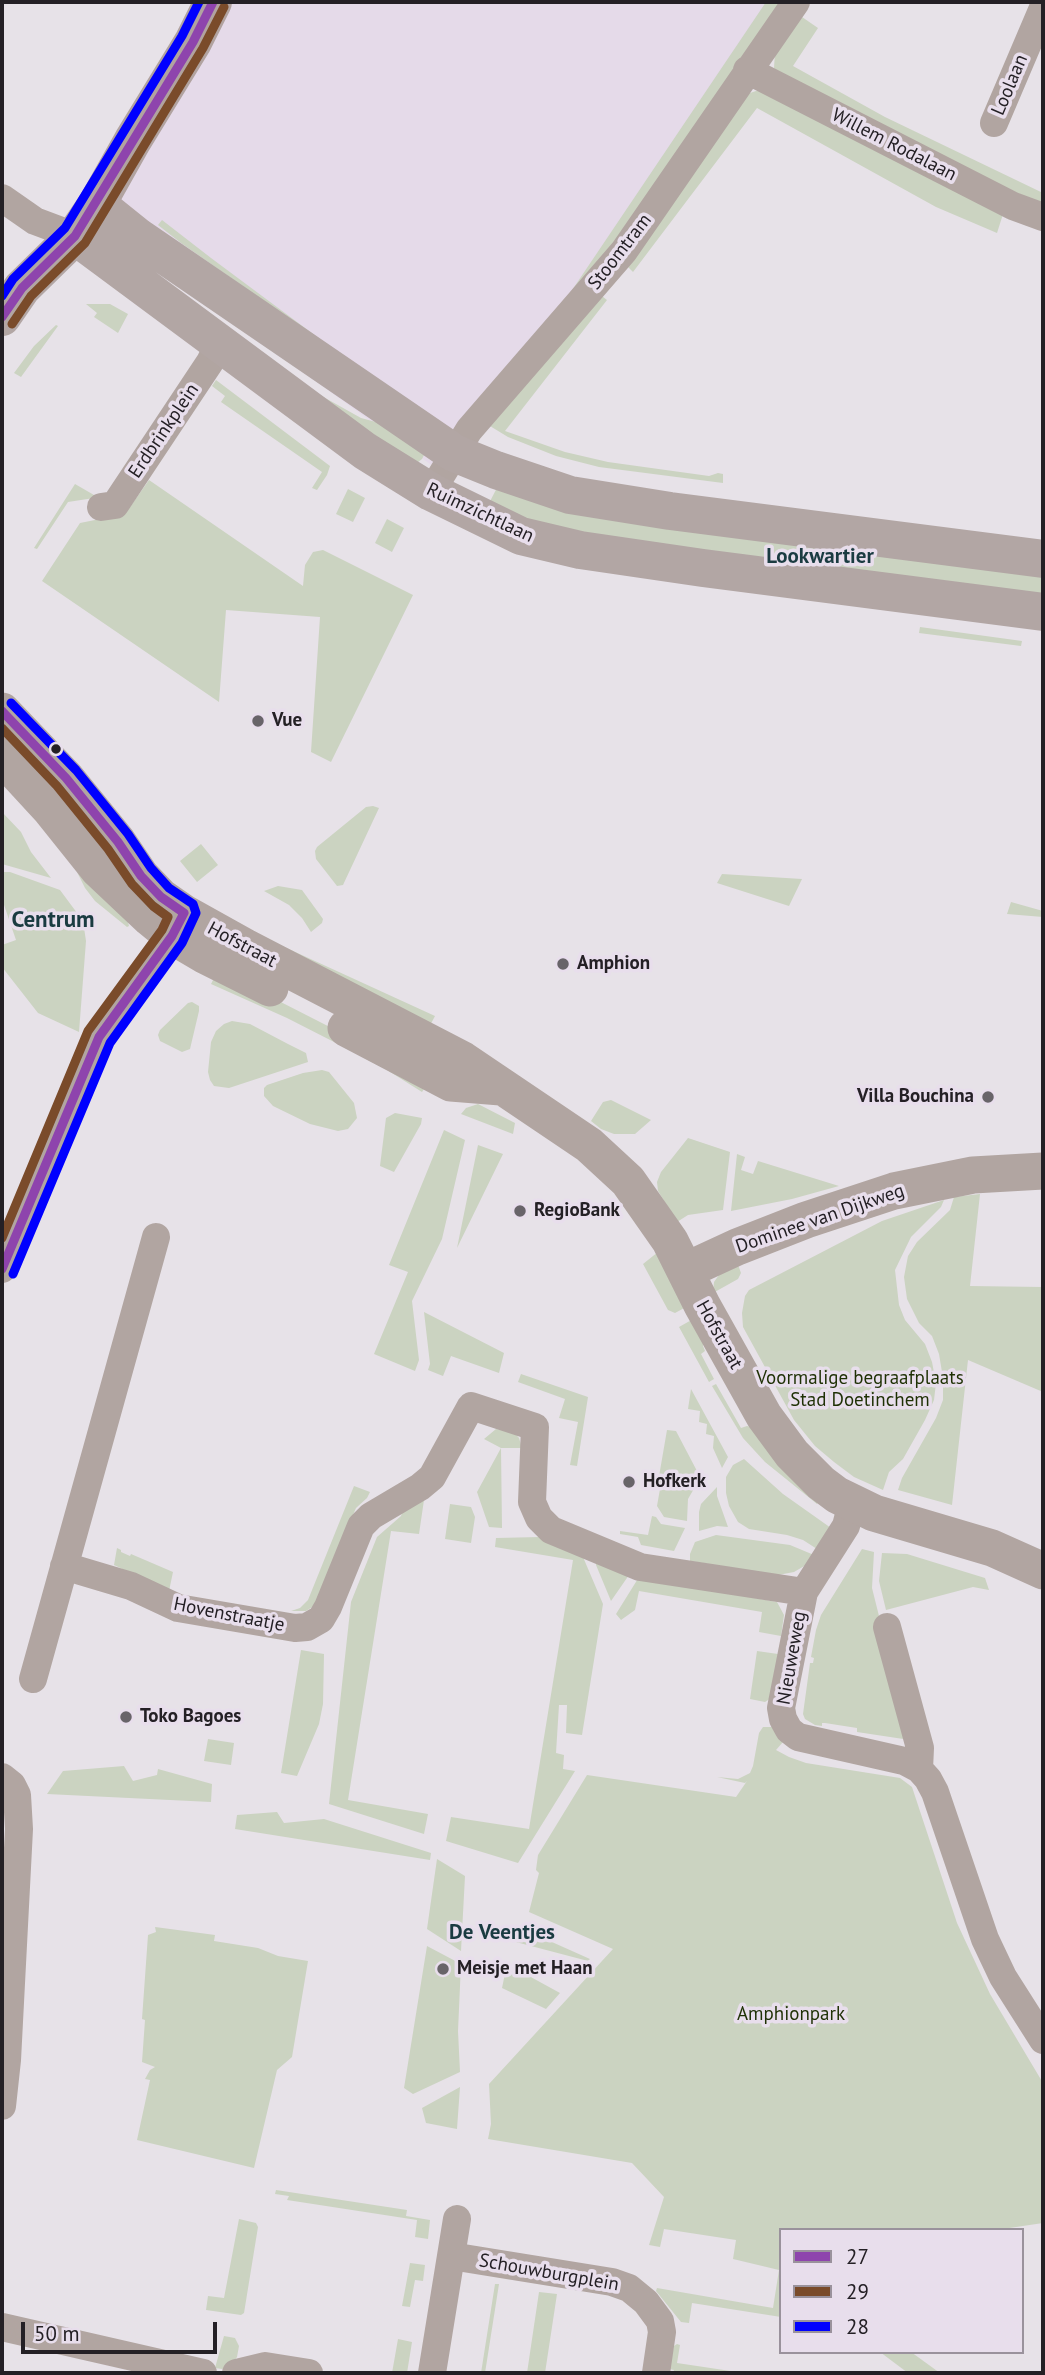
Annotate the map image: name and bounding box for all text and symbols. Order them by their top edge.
street label: Loolaan [987,51,1033,119]
street label: Willem Rodalaan [828,104,960,186]
street label: Stoomtram [583,210,657,294]
street label: Erdbrinkplein [124,379,204,483]
street label: Ruimzichtlaan [423,478,537,548]
district label: Lookwartier [766,544,874,570]
place label: Vue [272,710,302,732]
marker: Vue [250,713,266,729]
unlabelled marker [49,742,63,756]
district label: Centrum [11,906,95,934]
street label: Hofstraat [204,917,280,973]
place label: Amphion [577,953,650,975]
marker: Amphion [555,956,571,972]
place label: Villa Bouchina [857,1086,974,1108]
marker: Villa Bouchina [980,1089,996,1105]
street label: Dominee van Dijkweg [733,1179,907,1259]
place label: RegioBank [534,1200,620,1222]
marker: RegioBank [512,1203,528,1219]
street label: Hofstraat [691,1297,747,1373]
park label: Voormalige begraafplaats Stad Doetinchem [756,1368,964,1412]
place label: Hofkerk [643,1471,706,1493]
marker: Hofkerk [621,1474,637,1490]
street label: Hovenstraatje [172,1593,286,1637]
street label: Nieuweweg [773,1610,811,1706]
place label: Toko Bagoes [140,1706,241,1728]
marker: Toko Bagoes [118,1709,134,1725]
district label: De Veentjes [449,1920,555,1946]
place label: Meisje met Haan [457,1958,592,1980]
marker: Meisje met Haan [435,1961,451,1977]
park label: Amphionpark [737,2004,845,2026]
legend [779,2228,1024,2354]
text: 27 [846,2243,869,2270]
street label: Schouwburgplein [477,2249,621,2297]
text: 29 [846,2278,869,2305]
scale bar [24,2308,220,2352]
text: 28 [846,2313,869,2340]
text: 50 m [34,2320,80,2347]

